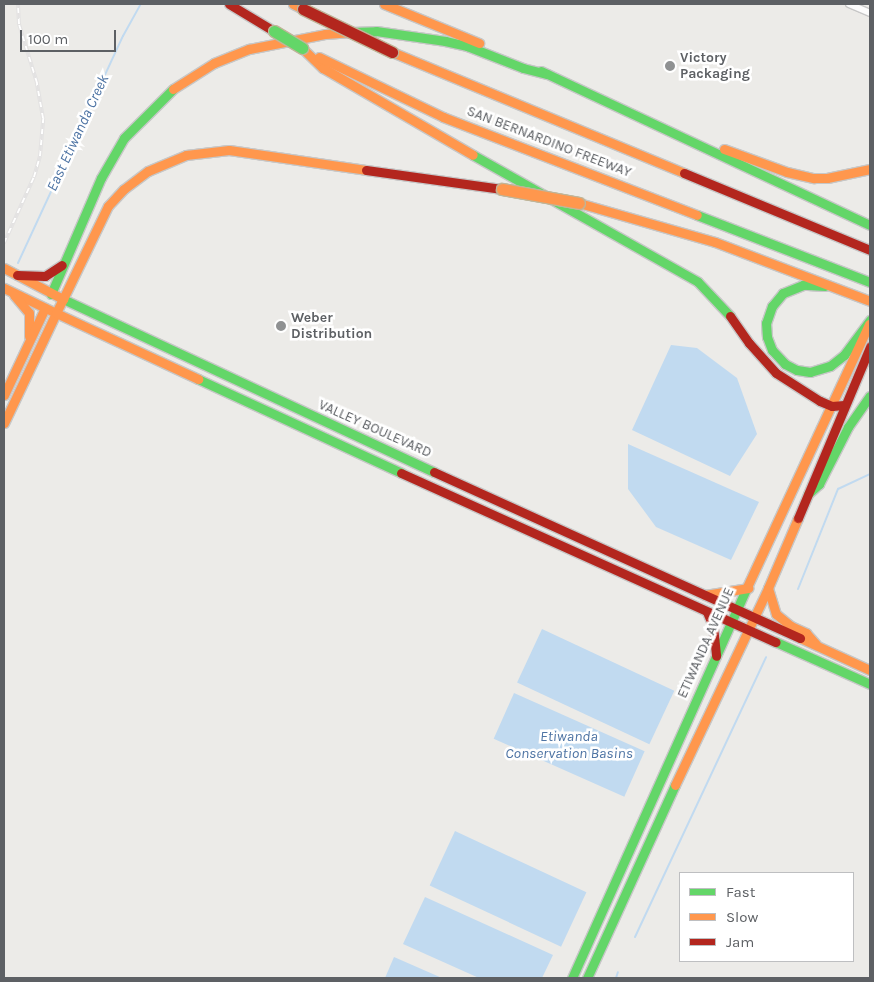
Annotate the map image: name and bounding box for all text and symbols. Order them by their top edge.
scale bar [22,20,119,52]
text: 100 m [28,30,68,48]
place label: Victory Packaging [680,50,750,82]
marker: Victory Packaging [664,60,676,72]
water label: East Etiwanda Creek [43,72,113,194]
street label: SAN BERNARDINO FREEWAY [464,103,634,181]
place label: Weber Distribution [291,310,372,342]
marker: Weber Distribution [275,320,287,332]
street label: VALLEY BOULEVARD [316,397,434,461]
street label: ETIWANDA AVENUE [674,585,738,701]
water label: Etiwanda Conservation Basins [505,727,633,762]
legend [679,872,854,962]
text: Fast [726,883,755,901]
text: Slow [726,908,758,926]
text: Jam [726,933,754,951]

